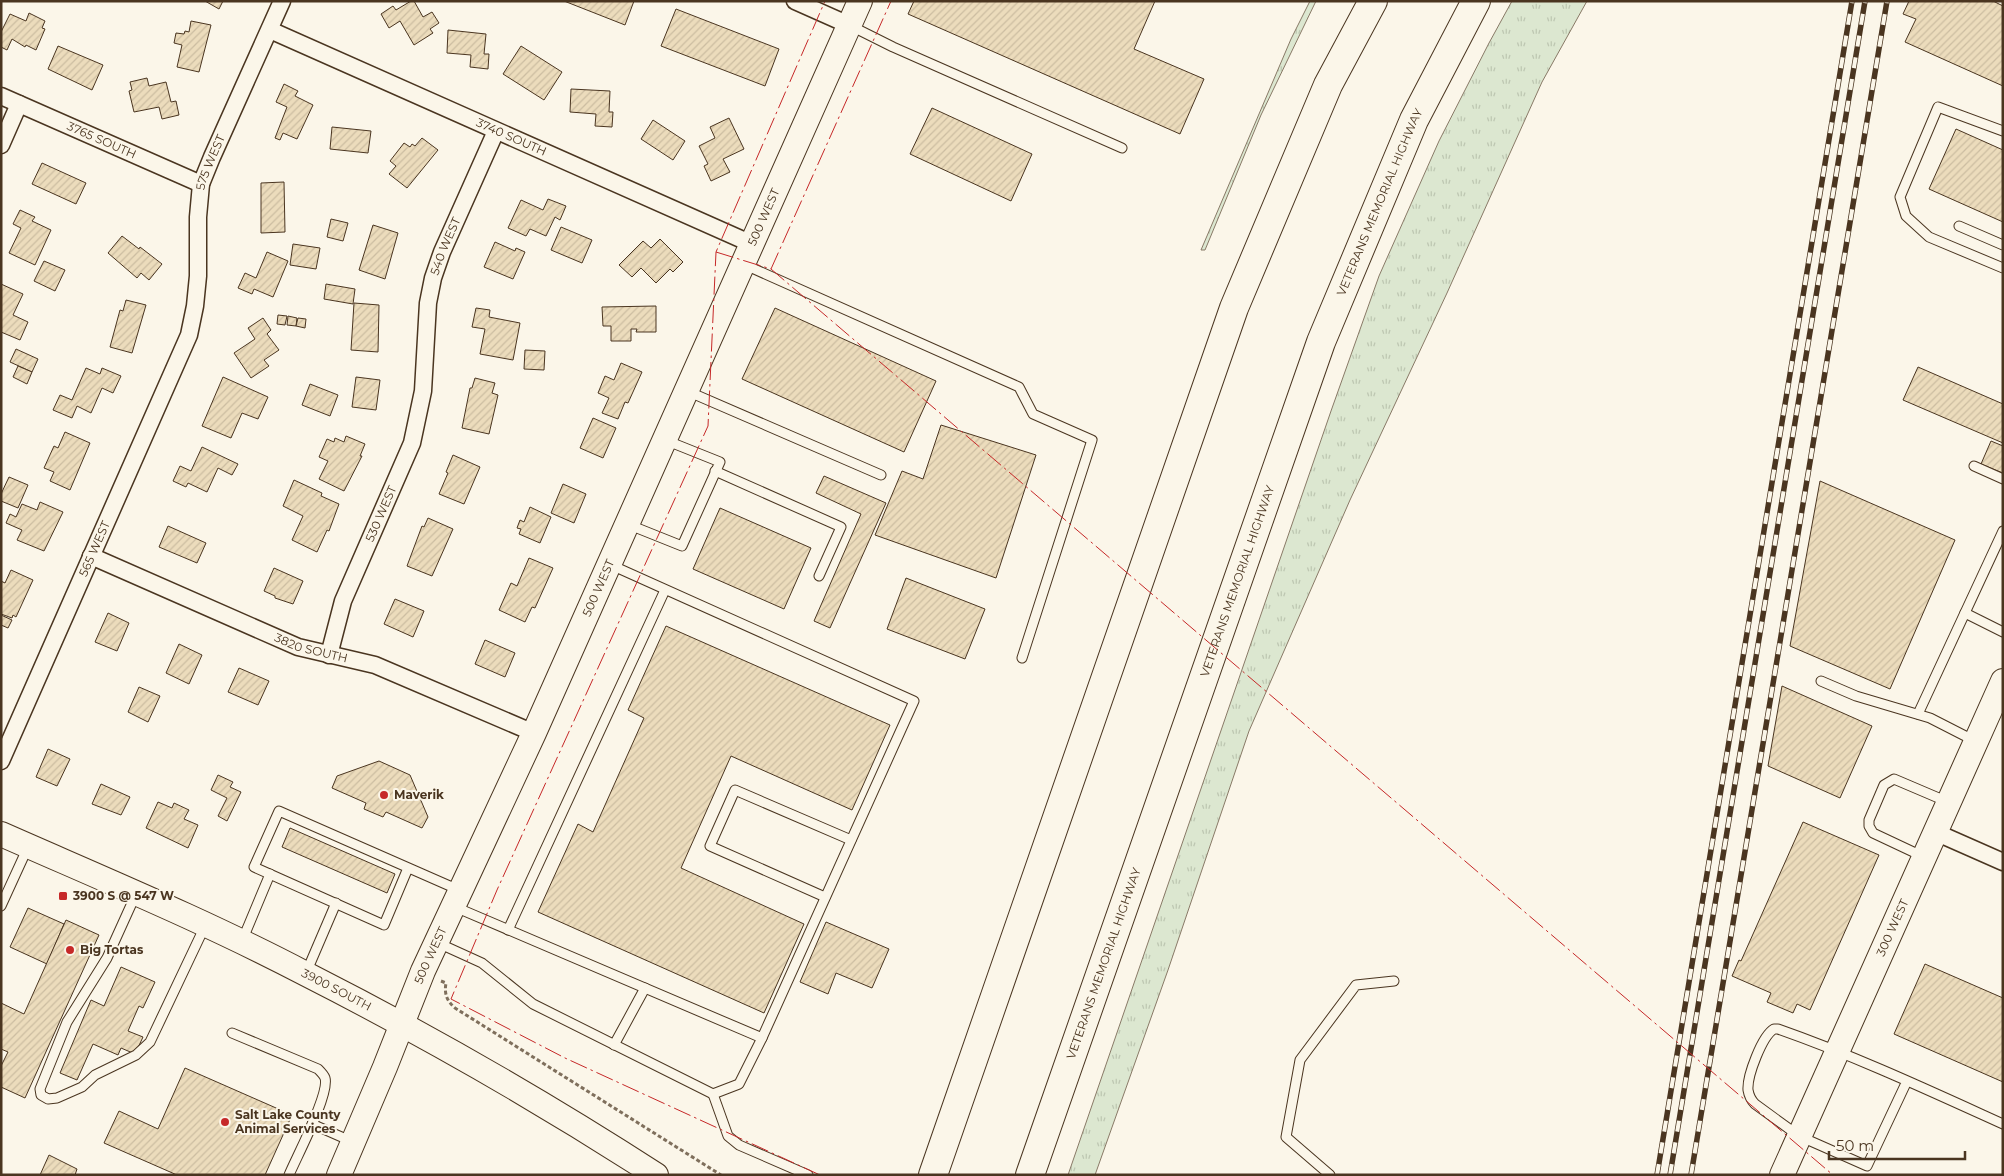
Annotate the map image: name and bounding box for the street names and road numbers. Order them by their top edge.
street label: VETERANS MEMORIAL HIGHWAY [1333,105,1426,298]
street label: 3740 SOUTH [474,115,549,159]
street label: 3765 SOUTH [65,118,139,162]
street label: 575 WEST [192,132,228,191]
street label: 500 WEST [744,186,783,248]
street label: 540 WEST [427,215,464,277]
street label: 530 WEST [362,483,400,544]
street label: VETERANS MEMORIAL HIGHWAY [1197,483,1277,679]
street label: 565 WEST [75,518,113,579]
street label: 500 WEST [579,557,617,619]
street label: 3820 SOUTH [272,630,349,665]
street label: VETERANS MEMORIAL HIGHWAY [1063,865,1144,1061]
street label: 300 WEST [1873,896,1912,958]
street label: 500 WEST [411,924,450,986]
street label: 3900 SOUTH [299,965,374,1014]

